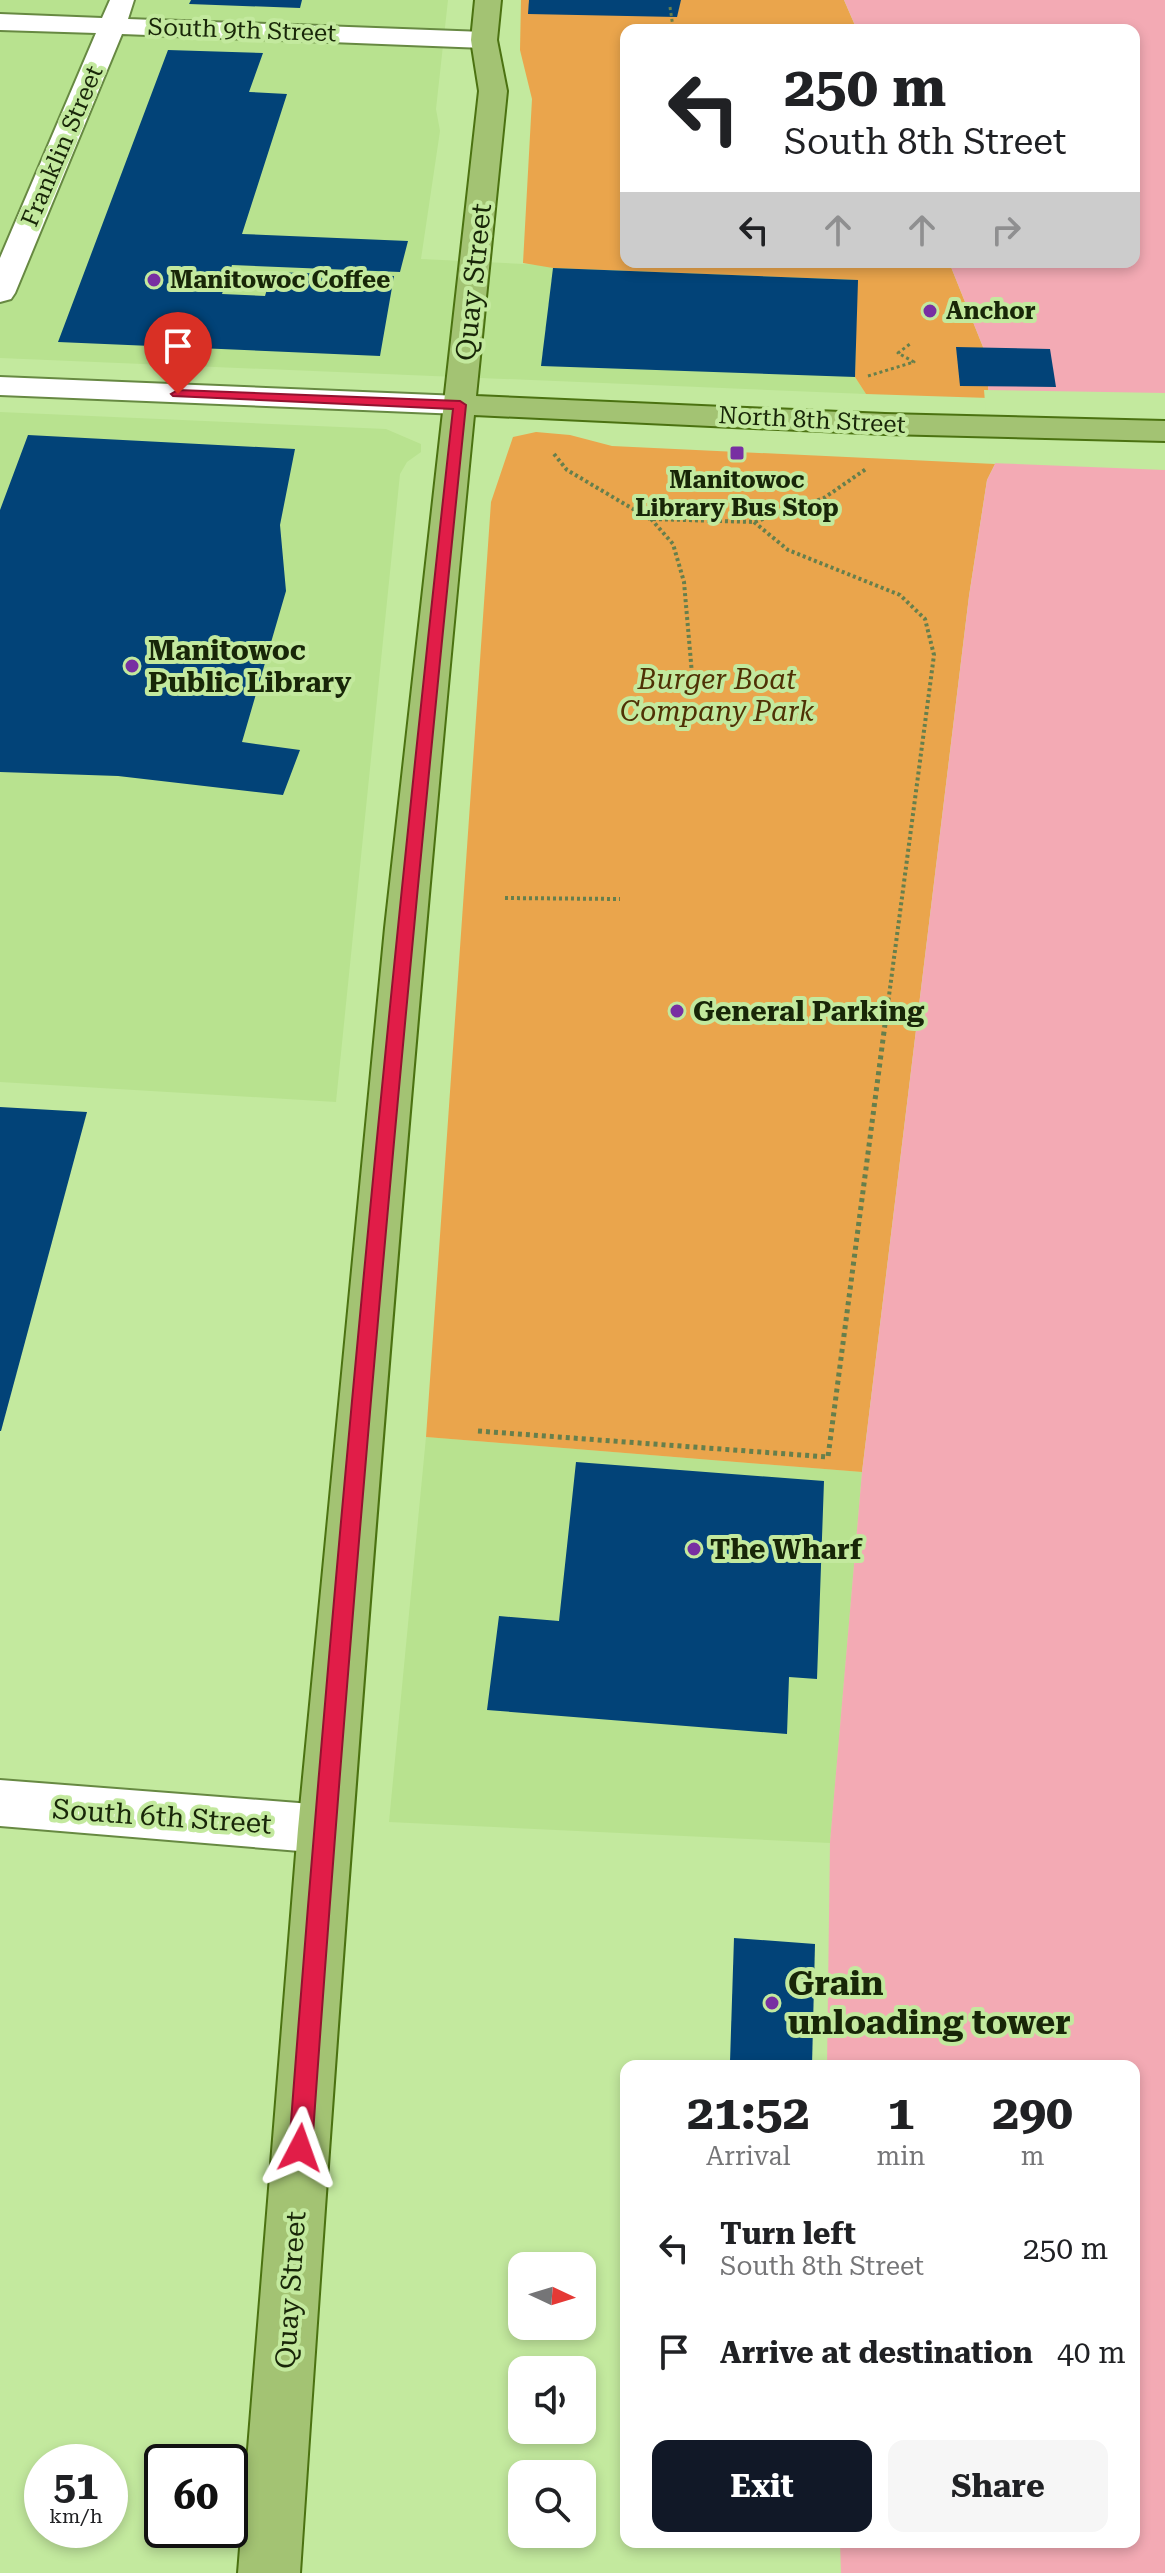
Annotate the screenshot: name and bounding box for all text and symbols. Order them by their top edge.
street label: South 9th Street [147,13,337,47]
text: 250 m [784,54,946,120]
icon: left [652,56,756,160]
street label: Franklin Street [16,61,109,231]
text: South 8th Street [784,121,1067,163]
street label: Quay Street [449,202,498,362]
icon: left [732,208,776,252]
icon: ahead [816,208,860,252]
icon: ahead [900,208,944,252]
icon: right [984,208,1028,252]
place label: Manitowoc Coffee [170,266,390,294]
marker: Manitowoc Coffee [145,271,163,289]
place label: Anchor [946,297,1036,325]
marker: Anchor [921,302,939,320]
pin [144,312,212,394]
icon: arrive [156,324,200,368]
street label: North 8th Street [718,401,906,439]
marker: Manitowoc Library Bus Stop [728,444,746,462]
place label: Manitowoc Library Bus Stop [635,466,839,522]
place label: Manitowoc Public Library [148,634,352,699]
marker: Manitowoc Public Library [123,657,141,675]
park label: Burger Boat Company Park [620,663,815,728]
place label: General Parking [693,995,925,1028]
marker: General Parking [668,1002,686,1020]
place label: The Wharf [710,1533,863,1566]
marker: The Wharf [685,1540,703,1558]
street label: South 6th Street [51,1792,273,1841]
place label: Grain unloading tower [788,1963,1071,2042]
marker: Grain unloading tower [763,1994,781,2012]
text: 21:52 [687,2085,810,2141]
text: 1 [887,2085,914,2141]
text: 290 [992,2085,1073,2141]
position arrow [258,2106,342,2190]
text: Arrival [706,2141,791,2171]
text: min [877,2141,925,2171]
text: m [1021,2141,1045,2171]
street label: Quay Street [269,2210,312,2370]
text: Turn left [720,2216,856,2251]
icon: left [652,2226,696,2270]
text: 250 m [1023,2231,1108,2266]
text: South 8th Street [720,2251,924,2281]
north arrow [508,2252,596,2340]
map controls [508,2252,596,2548]
icon: arrive [652,2330,696,2374]
text: Arrive at destination [720,2335,1033,2370]
text: 40 m [1057,2335,1126,2370]
button: sound [508,2356,596,2444]
button: Exit [652,2440,872,2532]
button: Share [888,2440,1108,2532]
speed limit sign: 60 [144,2444,248,2548]
button: search [508,2460,596,2548]
text: 51 [54,2462,98,2509]
text: km/h [49,2504,103,2528]

